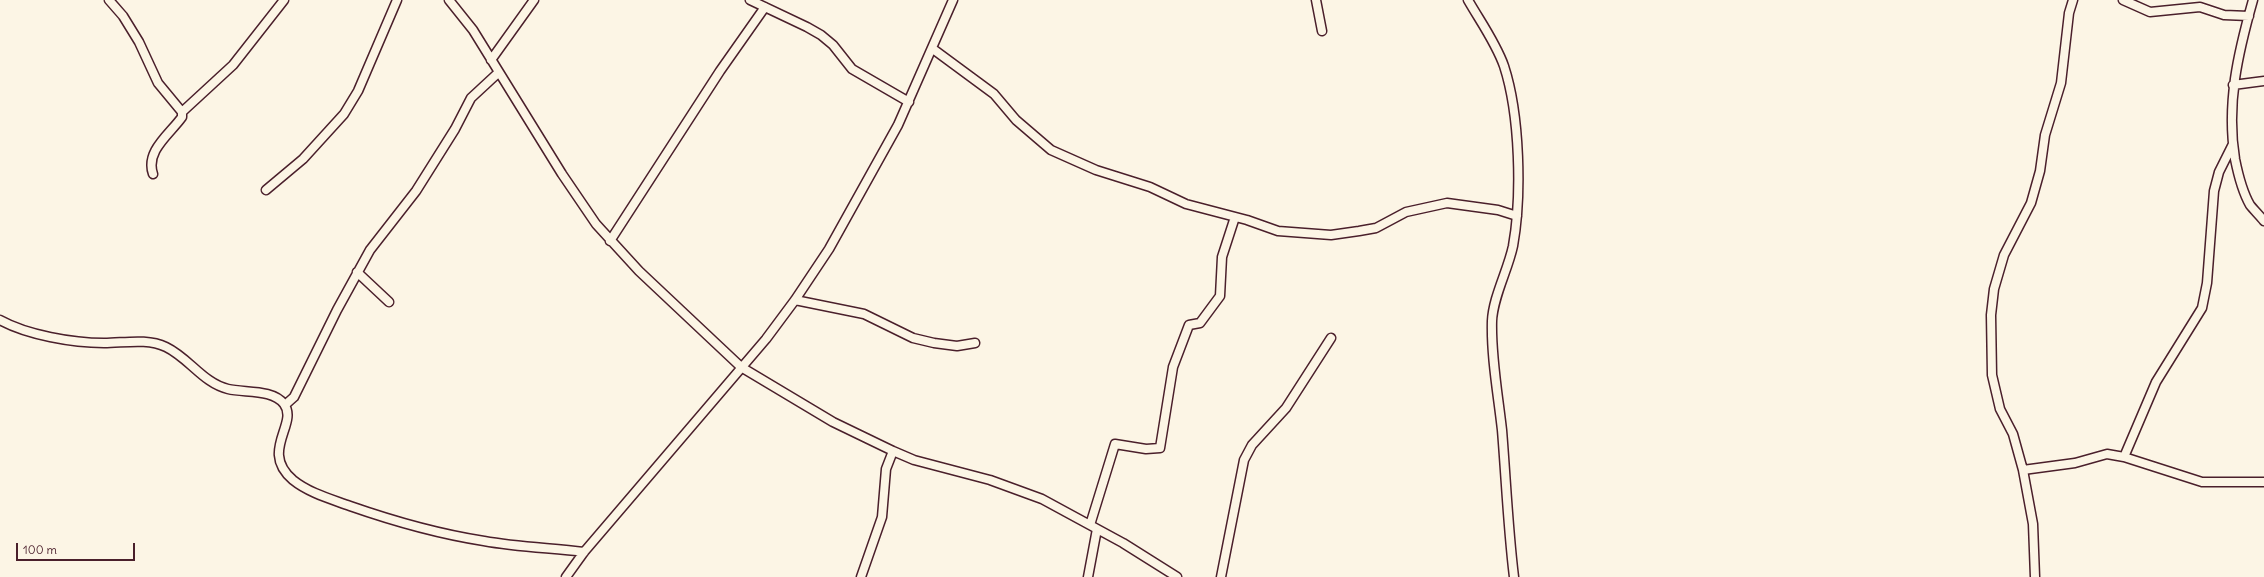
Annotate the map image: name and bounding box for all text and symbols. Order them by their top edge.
scale bar [18,535,137,561]
text: 100 m [23,542,57,557]

